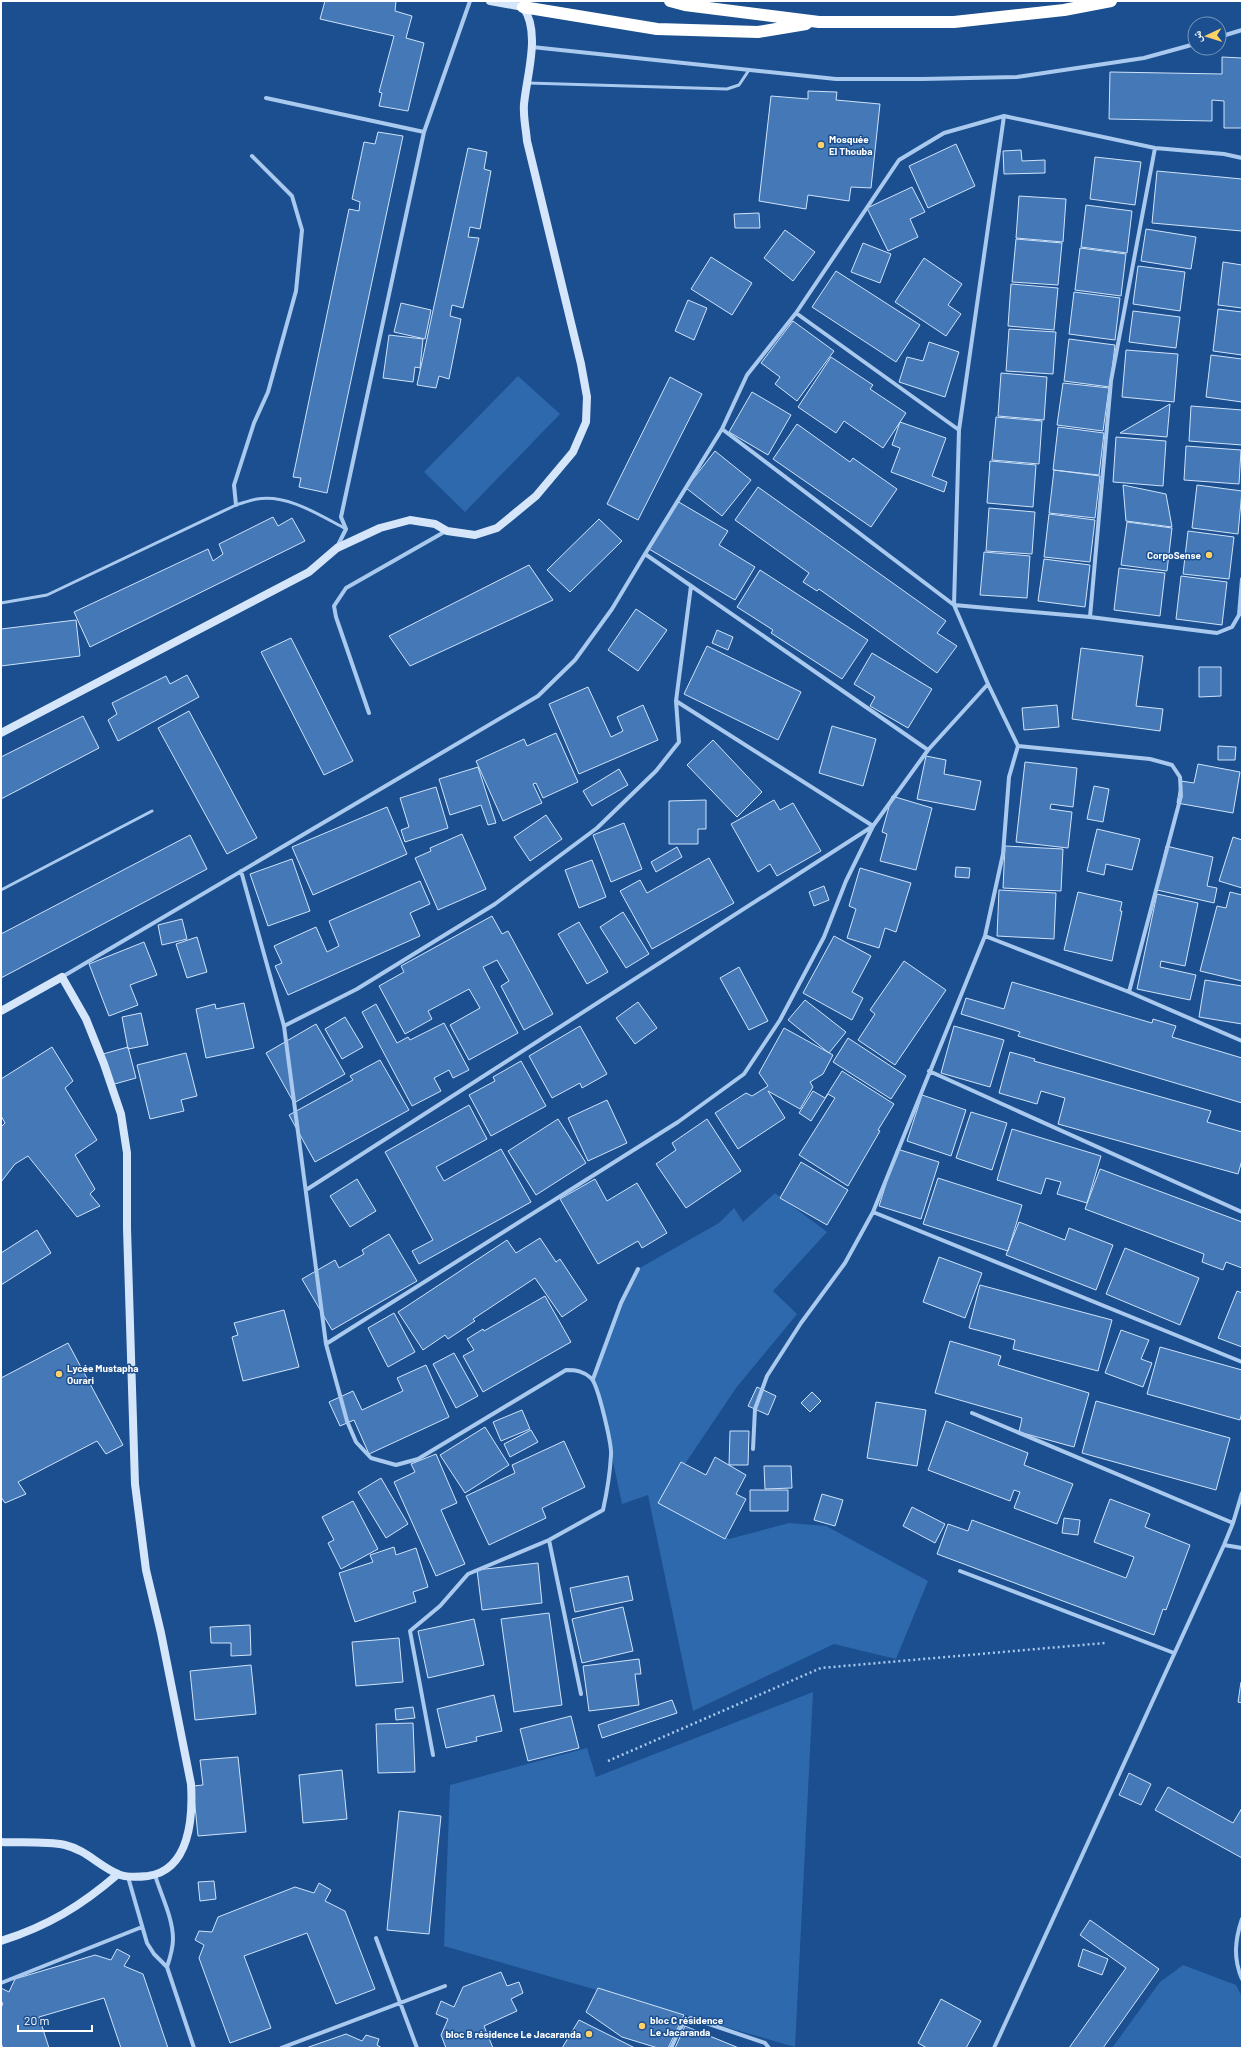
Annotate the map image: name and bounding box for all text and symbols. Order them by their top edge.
north arrow [1187,16,1227,56]
text: ش [1190,30,1205,43]
place label: Mosquée El Thouba [829,133,873,157]
marker: Mosquée El Thouba [816,140,826,150]
place label: CorpoSense [1147,549,1202,561]
marker: CorpoSense [1204,550,1214,560]
place label: Lycée Mustapha Ourari [67,1362,138,1386]
marker: Lycée Mustapha Ourari [54,1369,64,1379]
scale bar [18,2007,92,2033]
text: 20 m [24,2013,50,2027]
place label: bloc C résidence Le Jacaranda [650,2014,724,2038]
marker: bloc C résidence Le Jacaranda [637,2021,647,2031]
place label: bloc B résidence Le Jacaranda [445,2028,581,2040]
marker: bloc B résidence Le Jacaranda [584,2029,594,2039]

